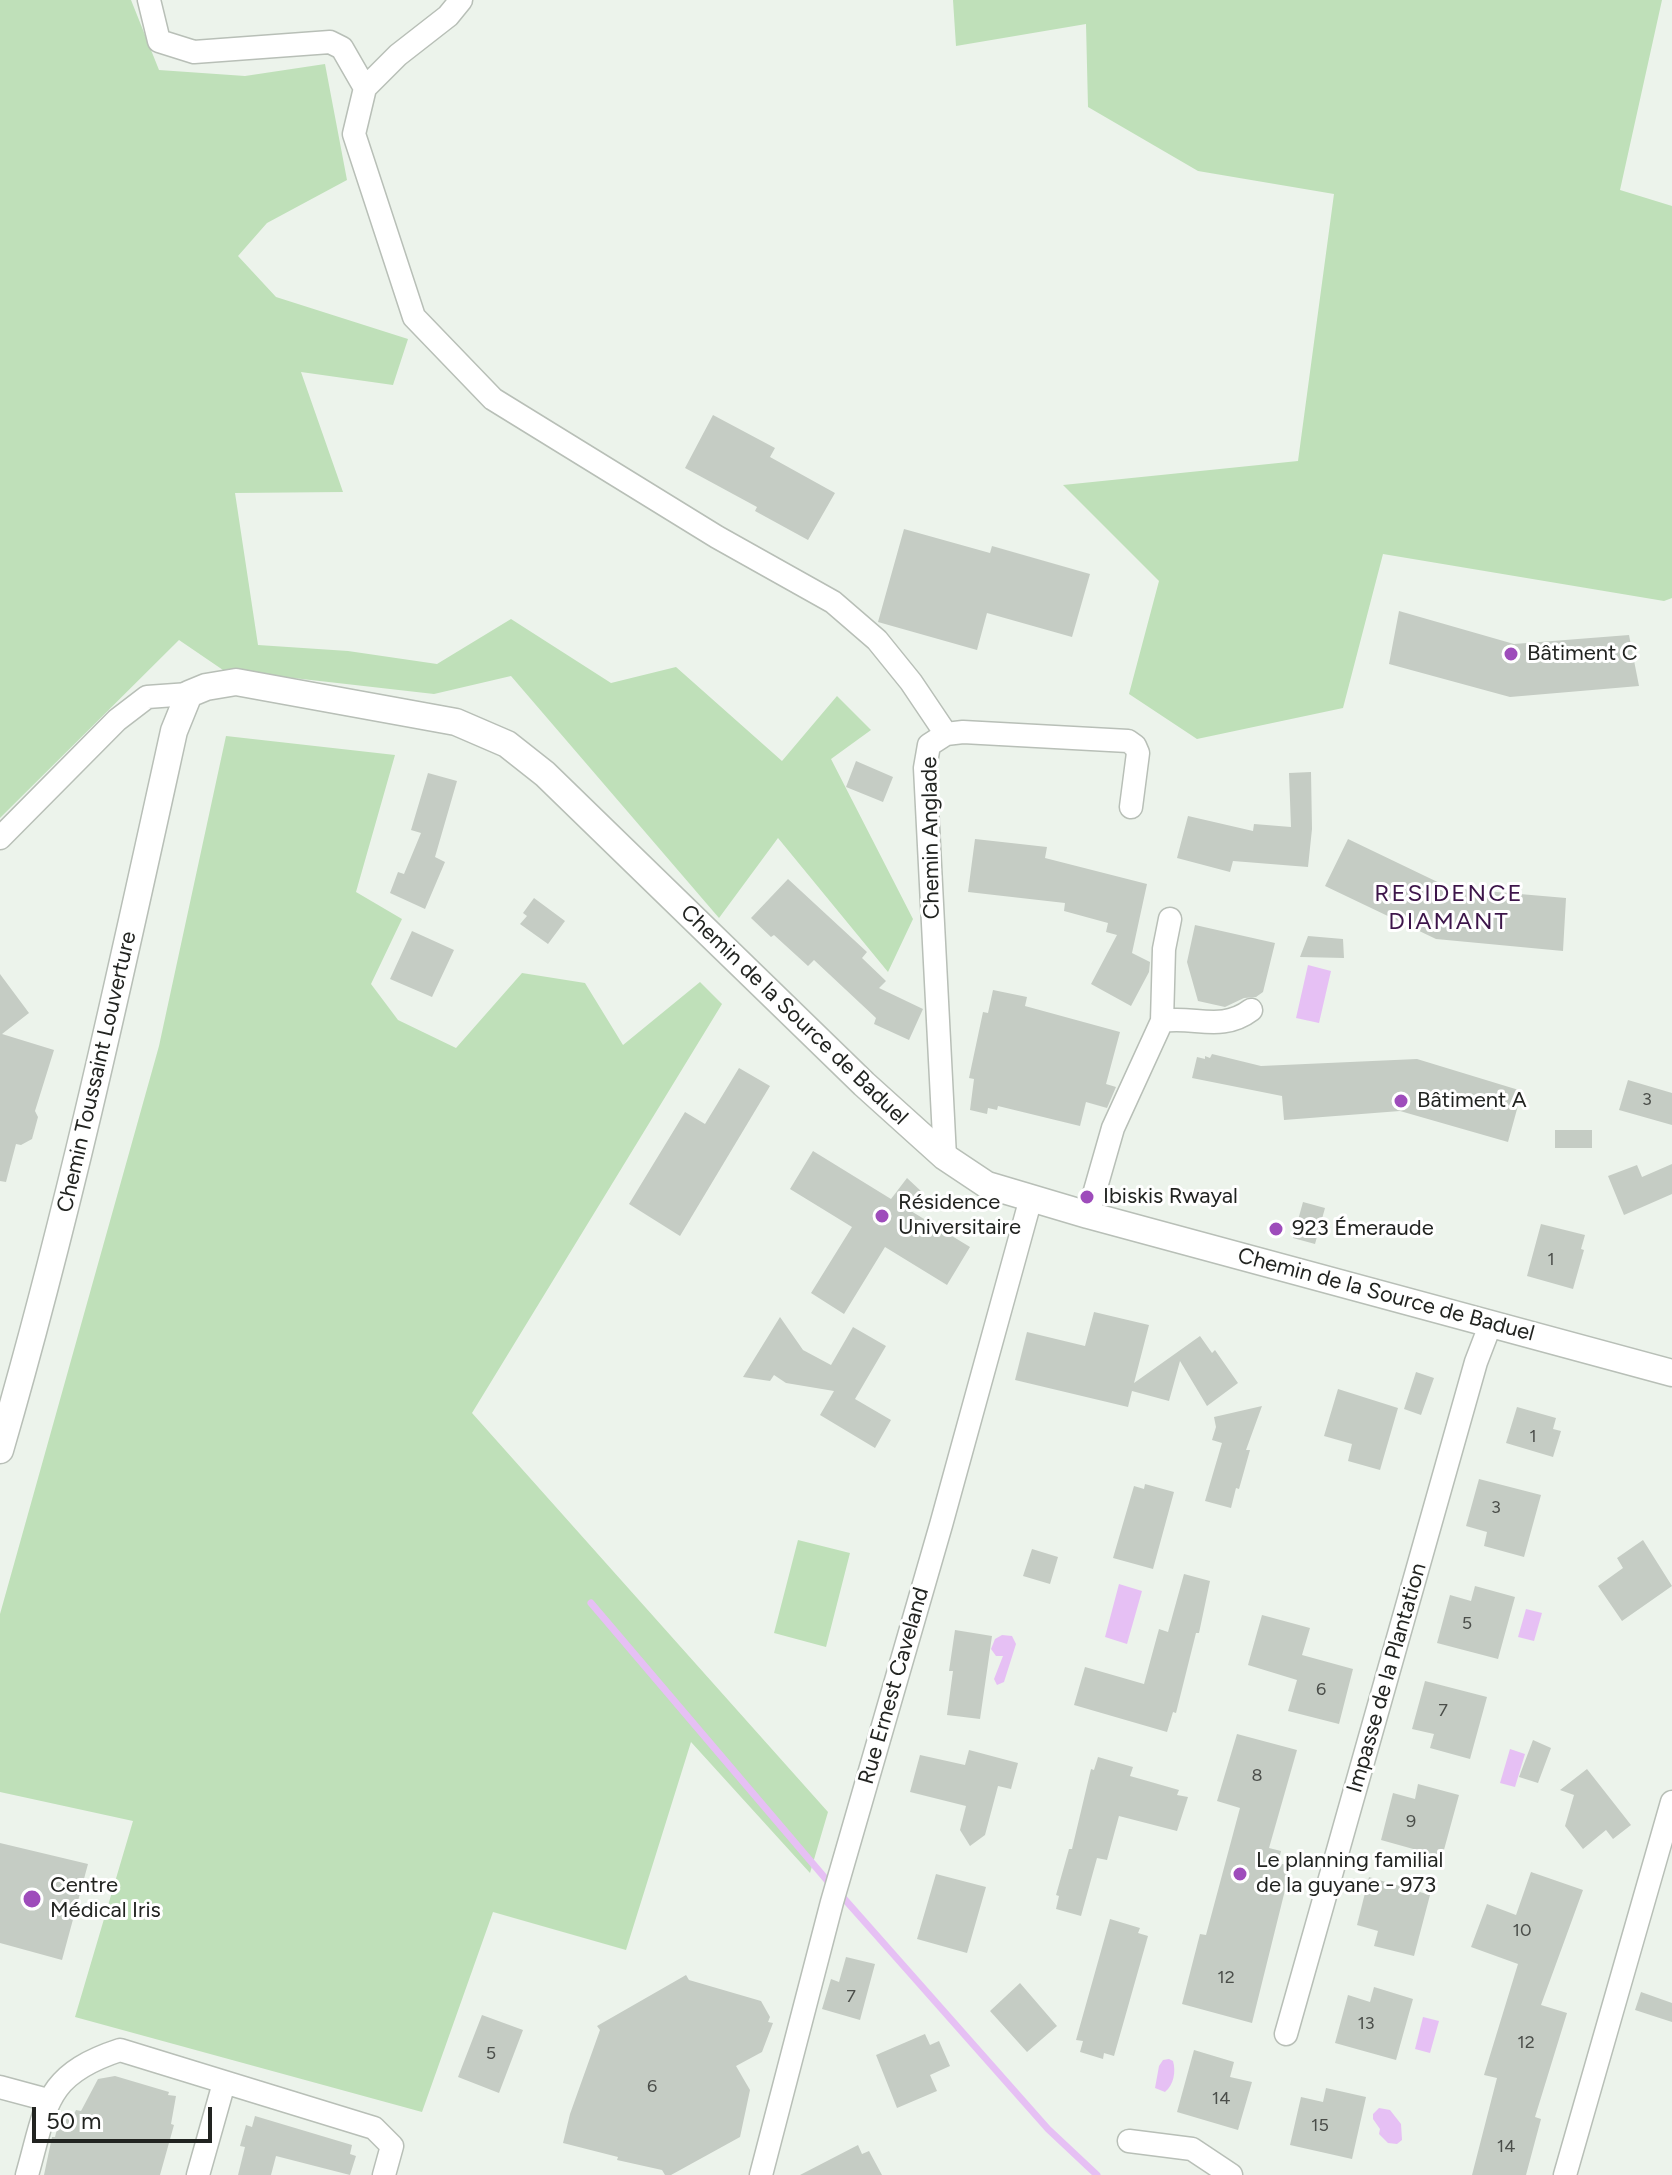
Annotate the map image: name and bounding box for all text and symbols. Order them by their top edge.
place label: Bâtiment C [1527,641,1638,667]
marker: Bâtiment C [1502,645,1520,663]
street label: Chemin Anglade [916,756,946,920]
district label: RESIDENCE DIAMANT [1374,880,1524,936]
street label: Chemin de la Source de Baduel [675,899,913,1131]
street label: Chemin Toussaint Louverture [52,929,142,1215]
place label: Bâtiment A [1417,1088,1527,1114]
house number: 3 [1642,1089,1652,1111]
marker: Bâtiment A [1392,1092,1410,1110]
place label: Ibiskis Rwayal [1103,1184,1238,1210]
marker: Ibiskis Rwayal [1078,1188,1096,1206]
place label: Résidence Universitaire [898,1190,1021,1242]
marker: Résidence Universitaire [873,1207,891,1225]
place label: 923 Émeraude [1292,1216,1434,1242]
marker: 923 Émeraude [1267,1220,1285,1238]
street label: Chemin de la Source de Baduel [1235,1243,1537,1347]
house number: 1 [1547,1249,1555,1271]
house number: 1 [1529,1426,1537,1448]
house number: 3 [1491,1497,1501,1519]
street label: Impasse de la Plantation [1342,1560,1432,1796]
street label: Rue Ernest Caveland [853,1585,935,1787]
house number: 5 [1462,1613,1472,1635]
house number: 6 [1316,1679,1326,1701]
house number: 7 [1438,1700,1448,1722]
house number: 8 [1251,1765,1263,1787]
house number: 9 [1406,1811,1416,1833]
place label: Le planning familial de la guyane - 973 [1256,1848,1443,1900]
marker: Le planning familial de la guyane - 973 [1231,1865,1249,1883]
place label: Centre Médical Iris [50,1873,161,1924]
marker: Centre Médical Iris [21,1888,43,1910]
house number: 10 [1513,1920,1531,1942]
house number: 12 [1217,1967,1235,1989]
house number: 7 [846,1986,856,2008]
house number: 13 [1357,2013,1375,2035]
house number: 12 [1517,2032,1535,2054]
house number: 5 [486,2043,496,2065]
house number: 6 [647,2076,657,2098]
house number: 14 [1212,2088,1230,2110]
scale bar [36,2091,216,2141]
text: 50 m [46,2106,102,2135]
house number: 15 [1311,2115,1329,2137]
house number: 14 [1497,2136,1515,2158]

